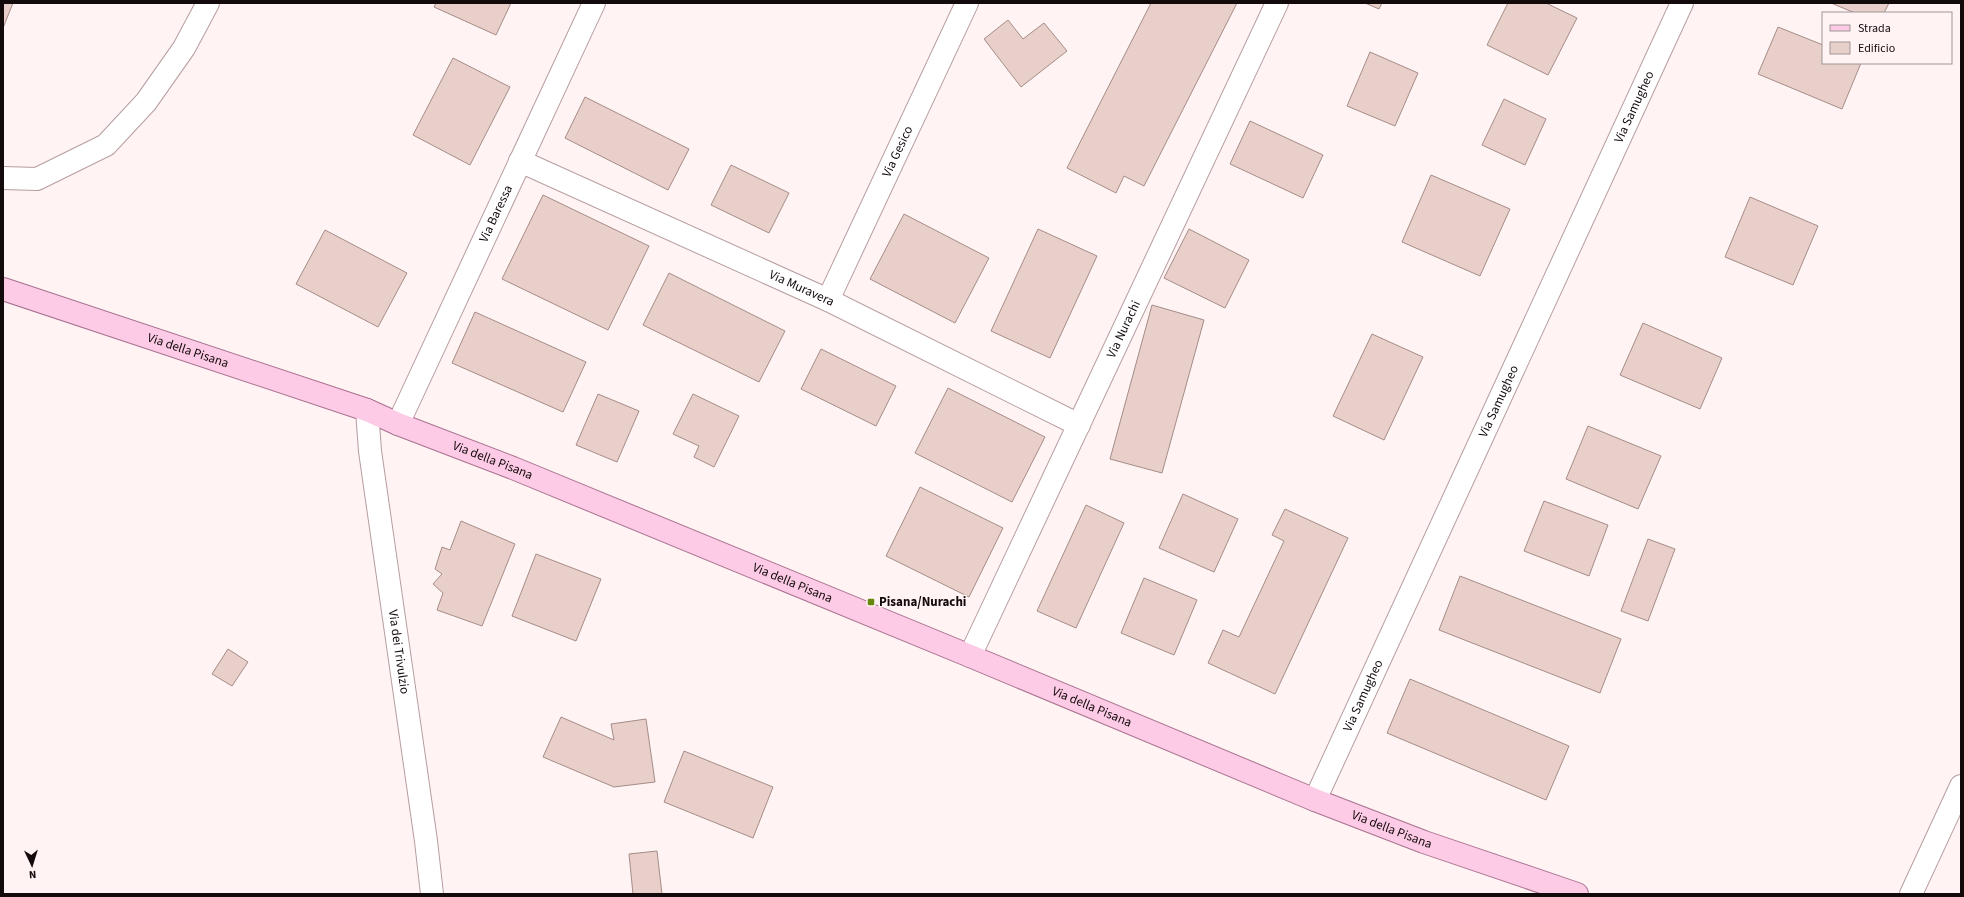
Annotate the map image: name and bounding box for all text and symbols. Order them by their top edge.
legend [1822,12,1952,64]
text: Strada [1858,20,1891,37]
text: Edificio [1858,40,1895,57]
street label: Via Samugheo [1610,68,1659,146]
street label: Via Gesico [878,123,917,180]
street label: Via Baressa [475,182,517,245]
street label: Via Muravera [766,266,837,311]
street label: Via Nurachi [1102,298,1145,361]
street label: Via della Pisana [145,329,231,372]
street label: Via Samugheo [1474,362,1523,440]
street label: Via della Pisana [450,437,536,484]
street label: Via della Pisana [750,559,835,607]
place label: Pisana/Nurachi [879,593,966,611]
marker: Pisana/Nurachi [866,597,876,607]
street label: Via dei Trivulzio [384,609,414,695]
street label: Via Samugheo [1339,657,1388,735]
street label: Via della Pisana [1049,682,1135,732]
street label: Via della Pisana [1349,806,1434,853]
north arrow [12,845,52,885]
text: N [28,867,37,882]

